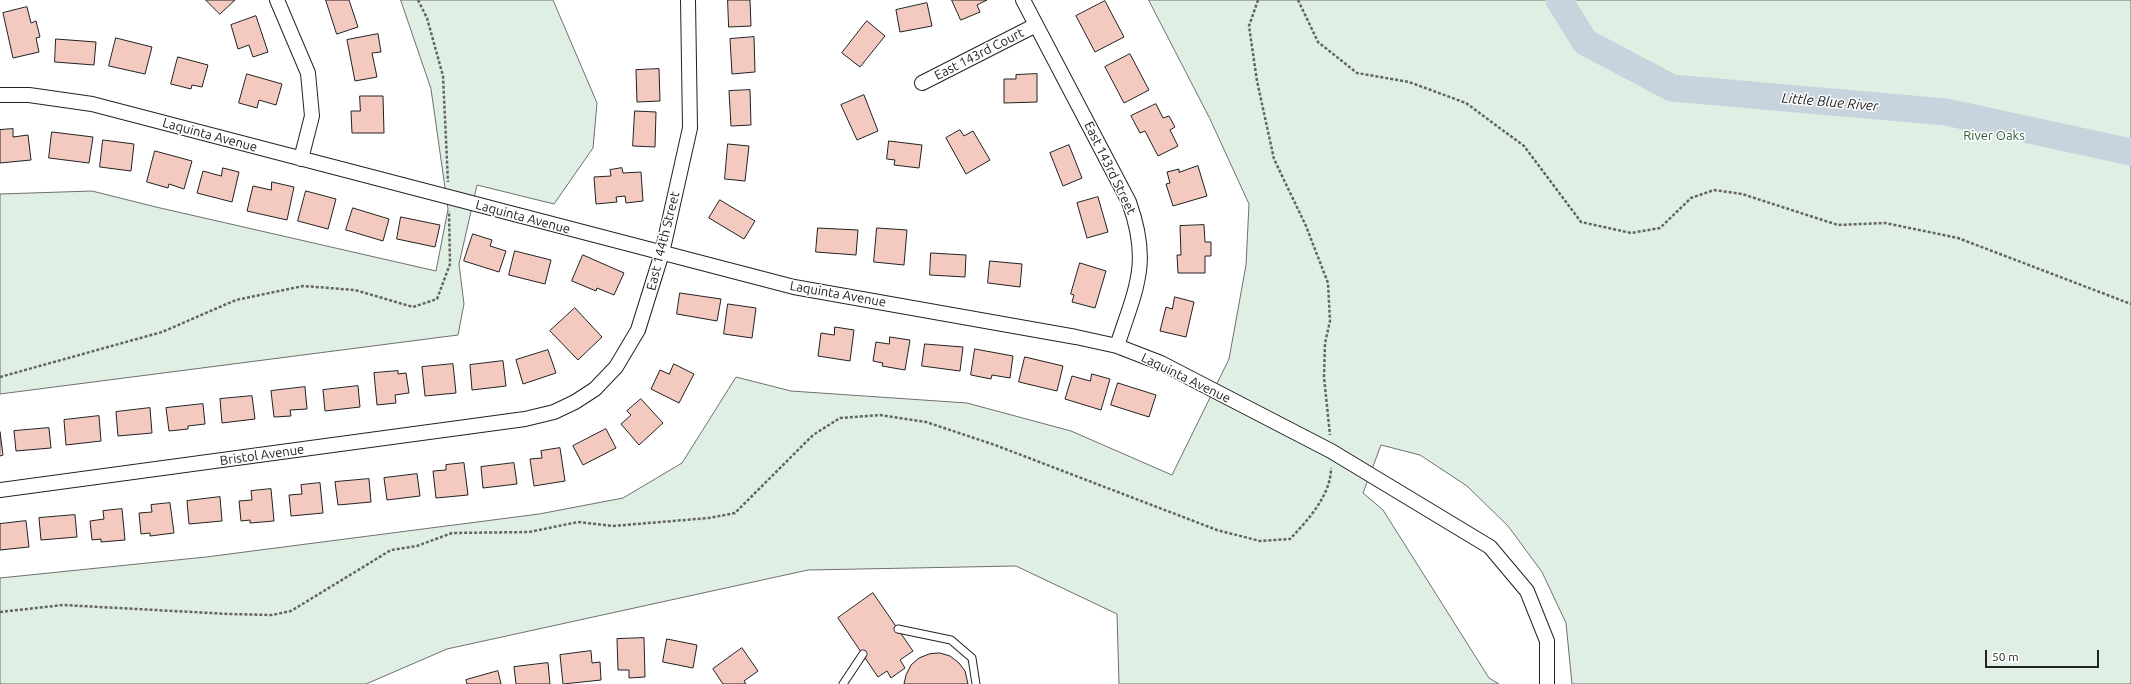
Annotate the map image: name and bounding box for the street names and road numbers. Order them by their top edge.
street label: East 143rd Court [932,25,1026,83]
street label: Laquinta Avenue [161,115,259,155]
street label: East 143rd Street [1081,119,1139,217]
street label: East 144th Street [643,190,683,292]
street label: Laquinta Avenue [474,197,572,237]
street label: Laquinta Avenue [789,278,887,310]
street label: Laquinta Avenue [1139,350,1233,406]
street label: Bristol Avenue [219,441,305,469]

